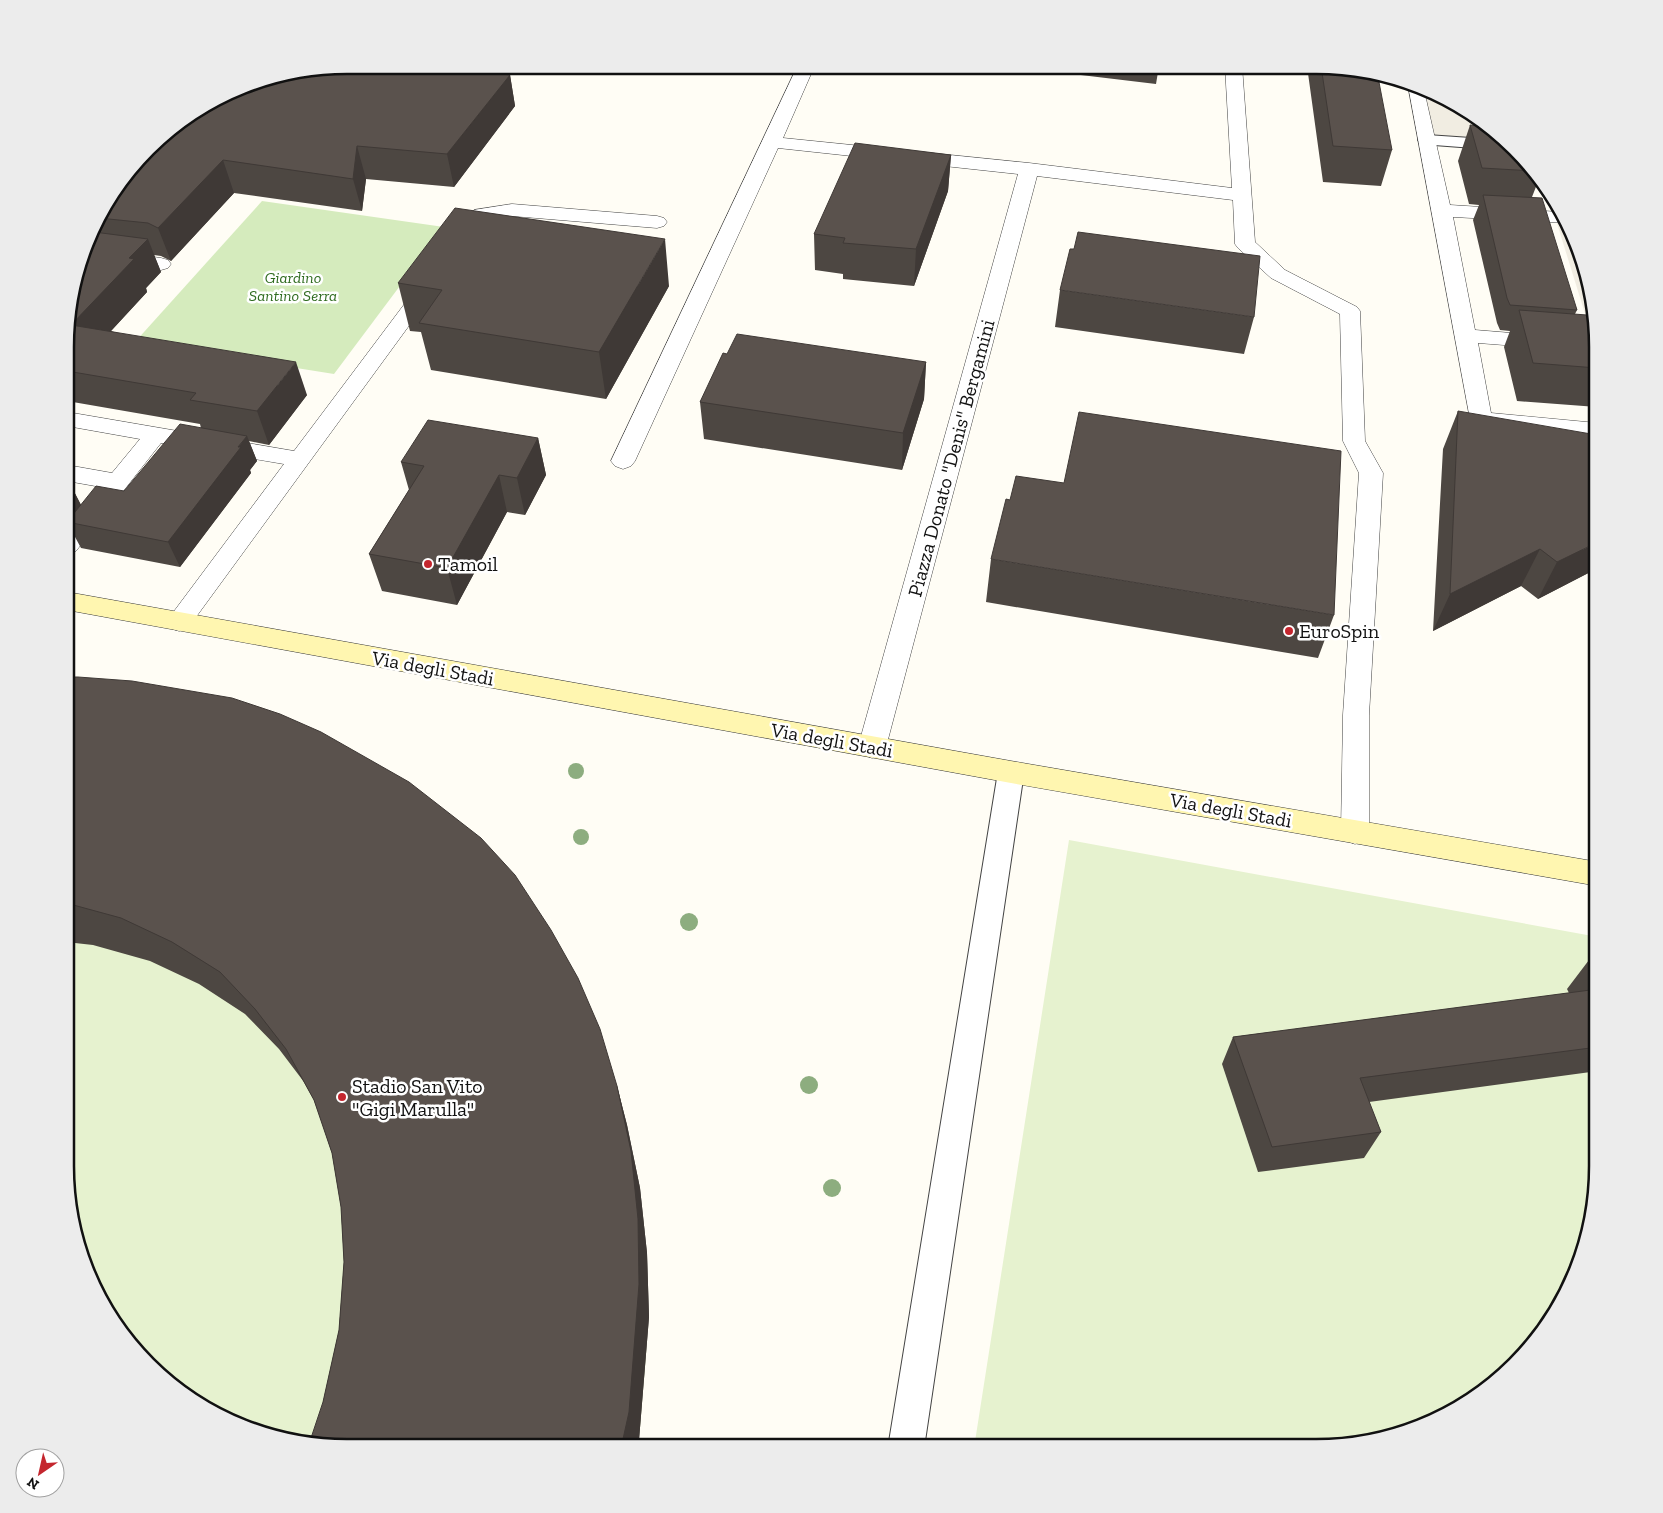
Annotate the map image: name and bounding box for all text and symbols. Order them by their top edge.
park label: Giardino Santino Serra [249,268,337,305]
street label: Piazza Donato "Denis" Bergamini [902,316,1000,599]
place label: Tamoil [438,552,498,576]
marker: Tamoil [422,558,434,570]
place label: EuroSpin [1299,619,1380,643]
marker: EuroSpin [1283,625,1295,637]
street label: Via degli Stadi [369,645,496,691]
street label: Via degli Stadi [768,717,895,763]
street label: Via degli Stadi [1167,787,1294,833]
place label: Stadio San Vito "Gigi Marulla" [352,1074,483,1121]
marker: Stadio San Vito "Gigi Marulla" [336,1091,348,1103]
north arrow [15,1448,65,1498]
text: N [24,1473,42,1493]

